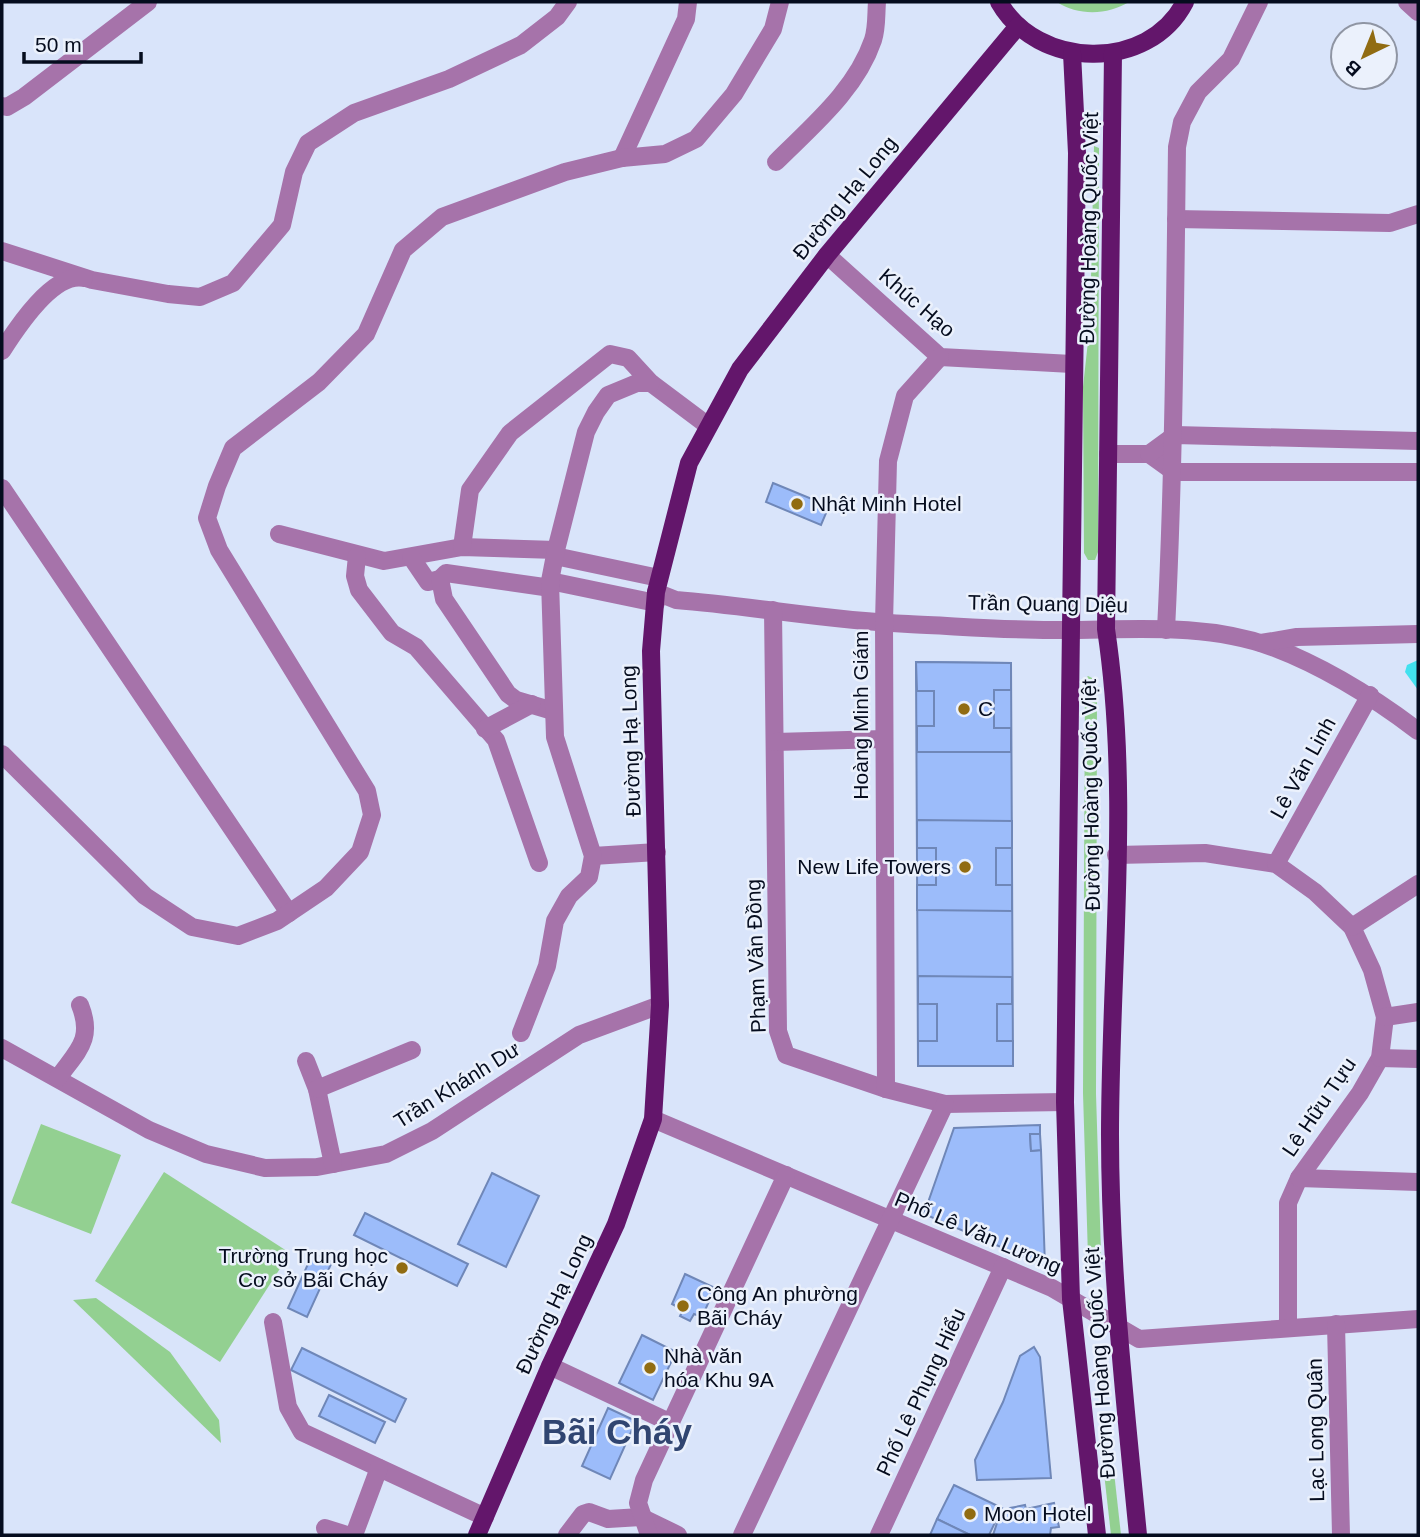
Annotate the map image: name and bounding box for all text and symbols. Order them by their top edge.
scale bar [24,21,142,65]
north arrow [1329,21,1399,91]
text: 50 m [35,33,82,56]
text: B [1341,56,1365,80]
street label: Đường Hoàng Quốc Việt [1075,112,1102,344]
street label: Đường Hạ Long [788,132,901,264]
street label: Khúc Hạo [875,264,960,342]
place label: Nhật Minh Hotel [811,492,962,515]
marker: Nhật Minh Hotel [789,496,805,512]
street label: Trần Quang Diệu [968,591,1128,616]
street label: Hoàng Minh Giám [849,630,872,800]
street label: Đường Hạ Long [616,665,645,817]
street label: Đường Hoàng Quốc Việt [1077,679,1104,911]
place label: C [978,697,993,720]
marker: C [956,701,972,717]
street label: Lê Văn Linh [1265,713,1340,822]
place label: New Life Towers [797,855,951,878]
marker: New Life Towers [957,859,973,875]
street label: Phạm Văn Đồng [741,879,770,1033]
street label: Trần Khánh Dư [390,1037,524,1132]
street label: Lê Hữu Tựu [1277,1053,1360,1160]
street label: Phố Lê Văn Lương [892,1187,1065,1278]
street label: Đường Hạ Long [511,1230,596,1377]
place label: Trường Trung học Cơ sở Bãi Cháy [219,1244,388,1291]
street label: Đường Hoàng Quốc Việt [1080,1246,1119,1479]
marker: Trường Trung học Cơ sở Bãi Cháy [394,1260,410,1276]
place label: Công An phường Bãi Cháy [697,1282,858,1329]
marker: Công An phường Bãi Cháy [675,1298,691,1314]
street label: Phố Lê Phụng Hiểu [872,1304,969,1479]
place label: Nhà văn hóa Khu 9A [664,1344,774,1391]
street label: Lạc Long Quân [1303,1358,1328,1502]
marker: Nhà văn hóa Khu 9A [642,1360,658,1376]
district label: Bãi Cháy [542,1412,692,1451]
place label: Moon Hotel [984,1502,1091,1525]
marker: Moon Hotel [962,1506,978,1522]

